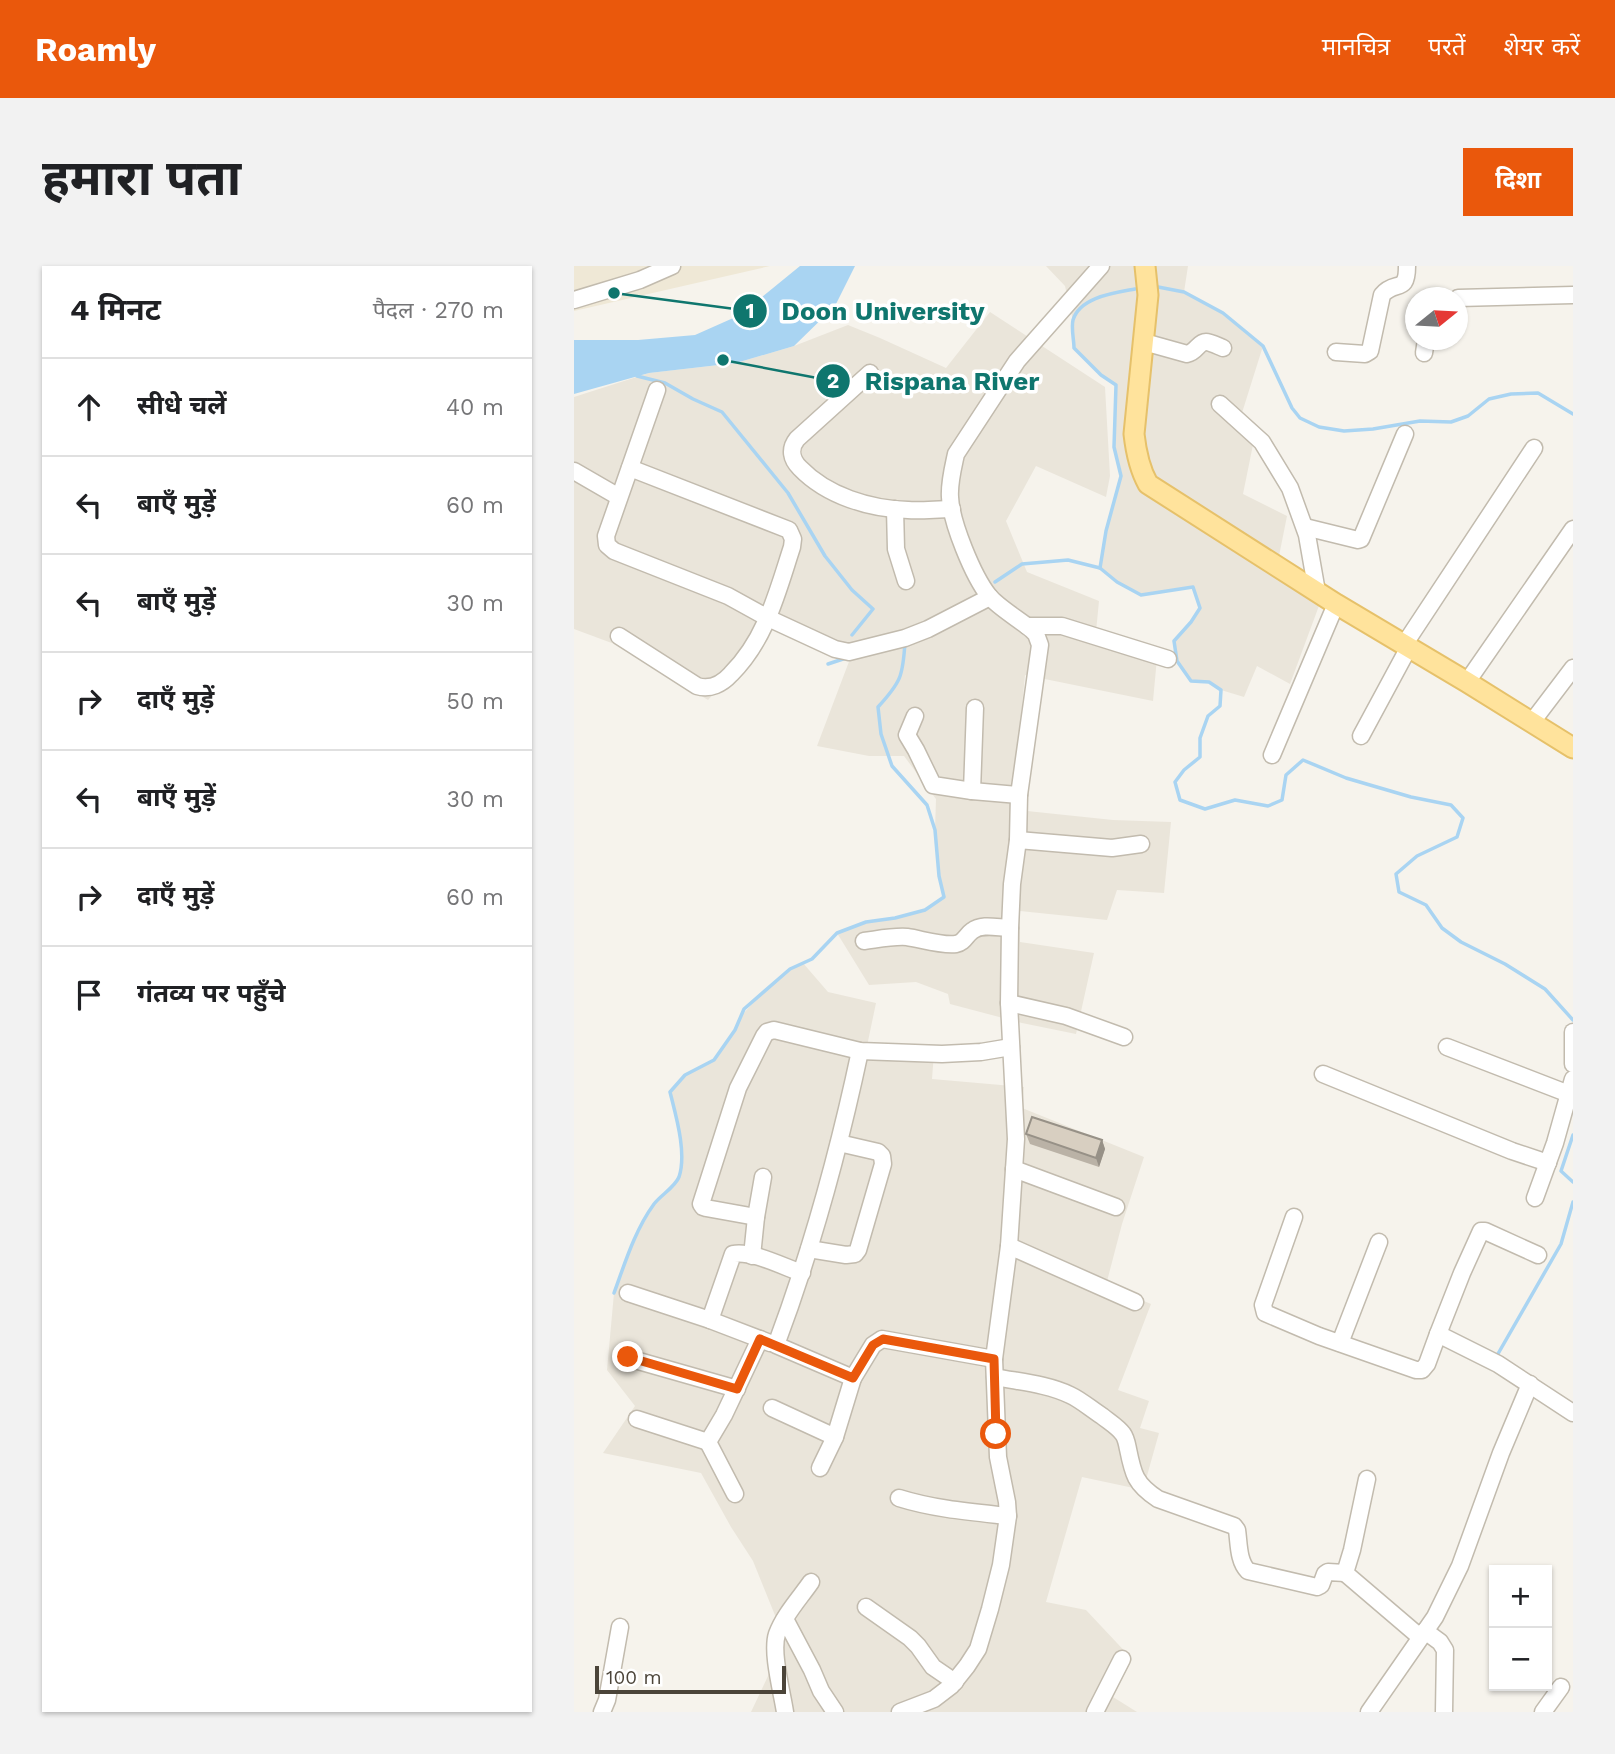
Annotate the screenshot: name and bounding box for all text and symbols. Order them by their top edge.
text: Roamly [35,30,156,69]
text: मानचित्र [1322,33,1390,61]
text: परतें [1428,33,1466,61]
text: शेयर करें [1504,33,1580,61]
button: दिशा [1463,148,1573,216]
text: हमारा पता [42,149,241,207]
callout: Doon University [733,287,999,334]
north arrow [1405,287,1468,350]
text: 4 मिनट [70,292,161,327]
text: Doon University [781,296,985,326]
text: पैदल · 270 m [373,297,504,324]
text: 1 [745,298,755,323]
callout: Rispana River [815,357,1053,404]
text: Rispana River [865,366,1040,396]
text: 2 [827,368,839,393]
icon: ahead [70,388,108,426]
text: सीधे चलें [137,390,226,420]
text: 40 m [446,394,504,421]
icon: left [70,486,108,524]
text: बाएँ मुड़ें [137,488,216,518]
text: 60 m [446,492,504,519]
icon: left [70,584,108,622]
text: बाएँ मुड़ें [137,586,216,616]
text: 30 m [447,590,504,617]
icon: right [70,682,108,720]
text: दाएँ मुड़ें [137,684,214,714]
text: 50 m [447,688,504,715]
icon: left [70,780,108,818]
text: बाएँ मुड़ें [137,782,216,812]
text: 30 m [447,786,504,813]
icon: right [70,878,108,916]
text: दाएँ मुड़ें [137,880,214,910]
text: 60 m [446,884,504,911]
icon: arrive [70,976,108,1014]
text: गंतव्य पर पहुँचे [137,978,286,1008]
route end [612,1341,643,1372]
route start [980,1418,1011,1449]
map controls [1489,1565,1552,1691]
button: + [1489,1565,1552,1628]
button: − [1489,1628,1552,1691]
scale bar [595,1663,786,1695]
text: 100 m [606,1666,662,1689]

